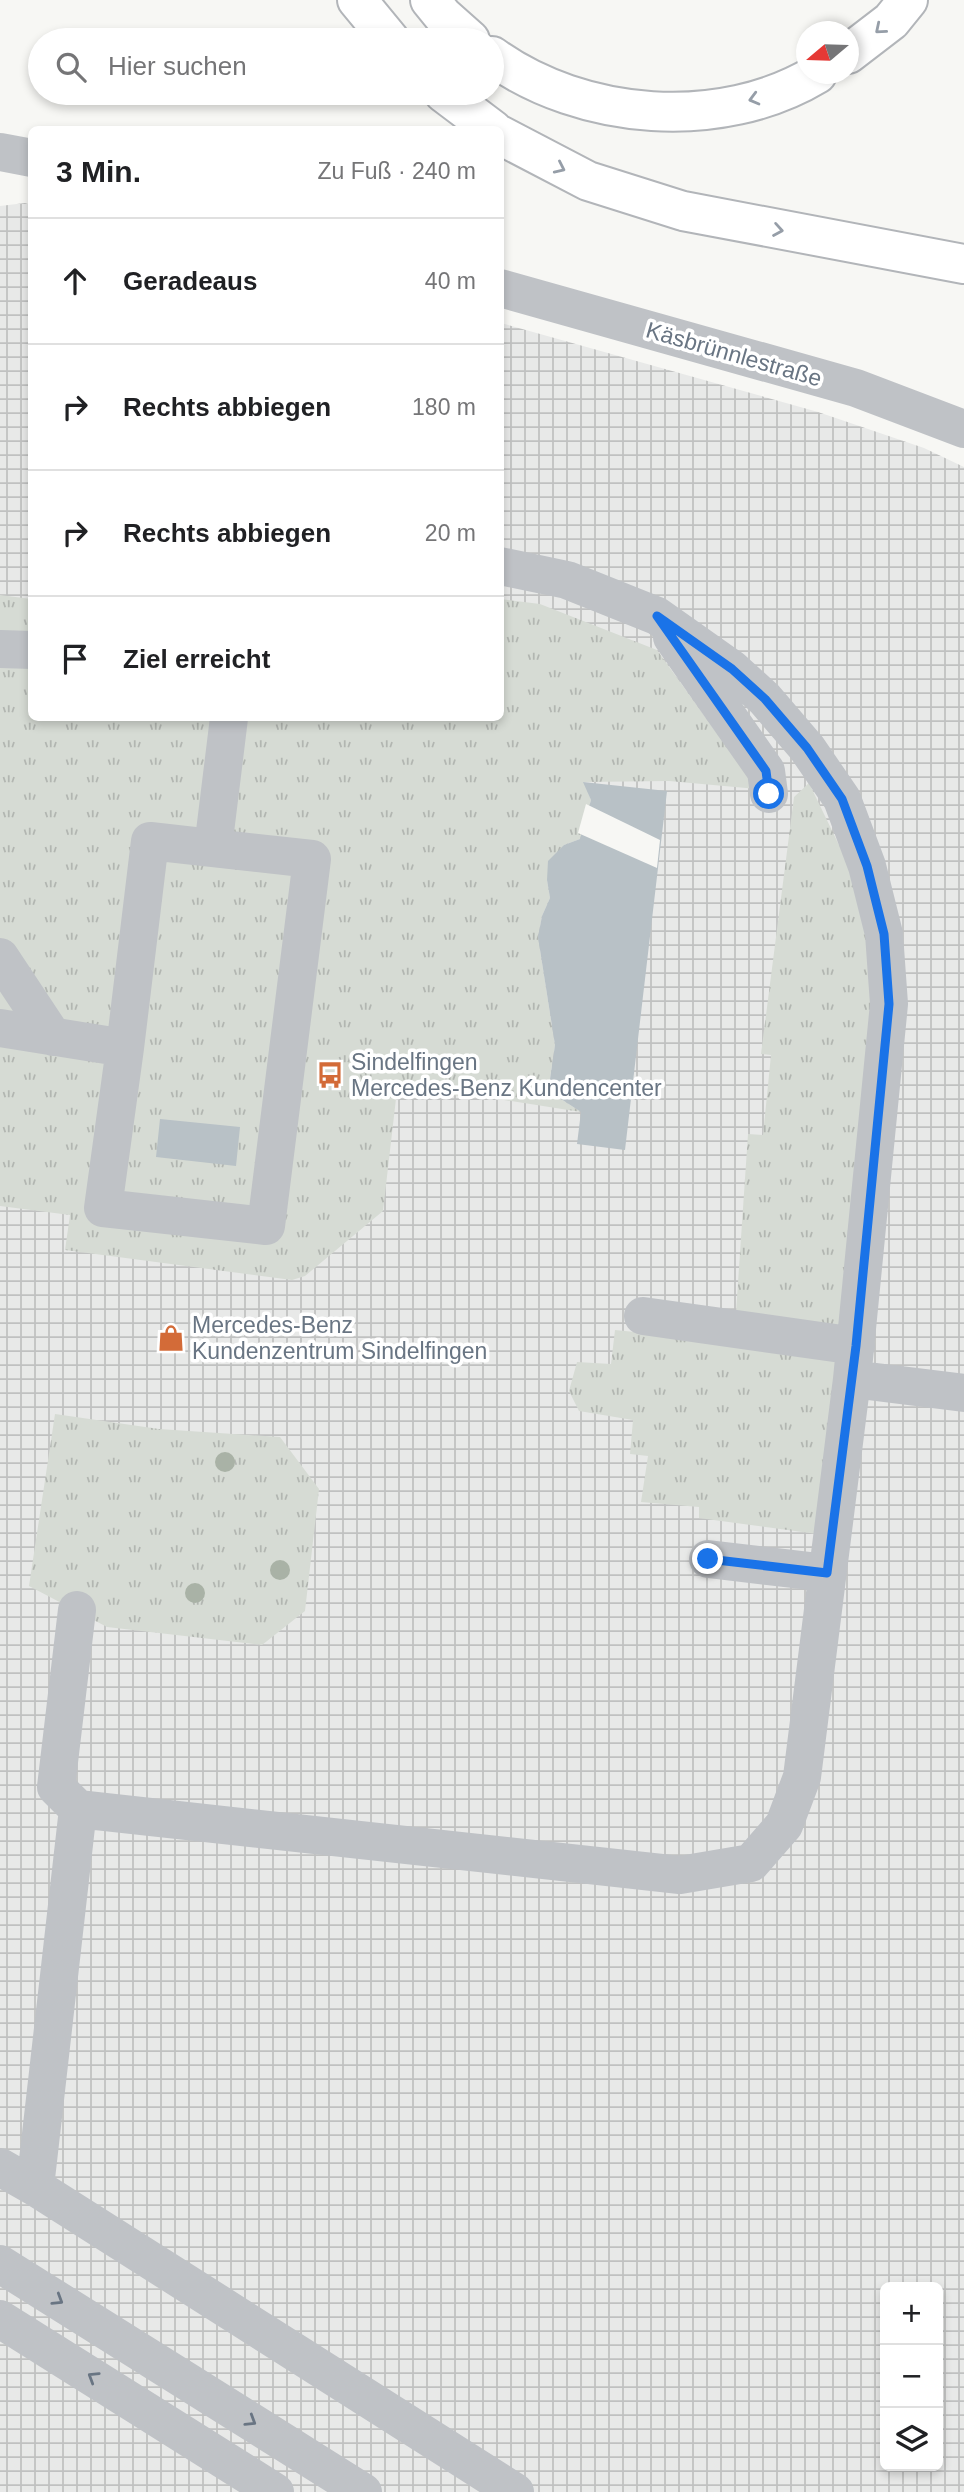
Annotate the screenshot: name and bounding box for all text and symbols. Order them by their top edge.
north arrow [796,21,859,84]
one-way arrow [876,21,888,34]
search box [28,28,504,105]
icon: search [52,48,90,86]
text: Hier suchen [108,51,247,81]
one-way arrow [749,91,761,106]
text: 3 Min. [56,155,141,188]
text: Zu Fuß · 240 m [318,158,476,184]
one-way arrow [553,160,565,174]
one-way arrow [772,222,784,237]
icon: ahead [56,262,94,300]
text: Geradeaus [123,266,257,296]
text: 40 m [425,268,476,294]
street label: Käsbrünnlestraße [643,316,825,392]
icon: right [56,388,94,426]
text: Rechts abbiegen [123,392,331,422]
text: 180 m [412,394,476,420]
icon: right [56,514,94,552]
text: Rechts abbiegen [123,518,331,548]
text: 20 m [425,520,476,546]
icon: arrive [56,640,94,678]
text: Ziel erreicht [123,644,270,674]
route start [753,778,784,809]
place label: Sindelfingen Mercedes-Benz Kundencenter [351,1049,662,1101]
bus stop icon: Sindelfingen Mercedes-Benz Kundencenter [315,1060,345,1090]
place label: Mercedes-Benz Kundenzentrum Sindelfingen [192,1312,487,1364]
shop icon: Mercedes-Benz Kundenzentrum Sindelfingen [156,1323,186,1353]
route end [692,1543,723,1574]
map controls [880,2282,943,2471]
button: + [880,2282,943,2345]
one-way arrow [50,2292,63,2305]
button: − [880,2345,943,2408]
one-way arrow [88,2373,101,2386]
button: layers [880,2408,943,2471]
one-way arrow [243,2413,256,2426]

